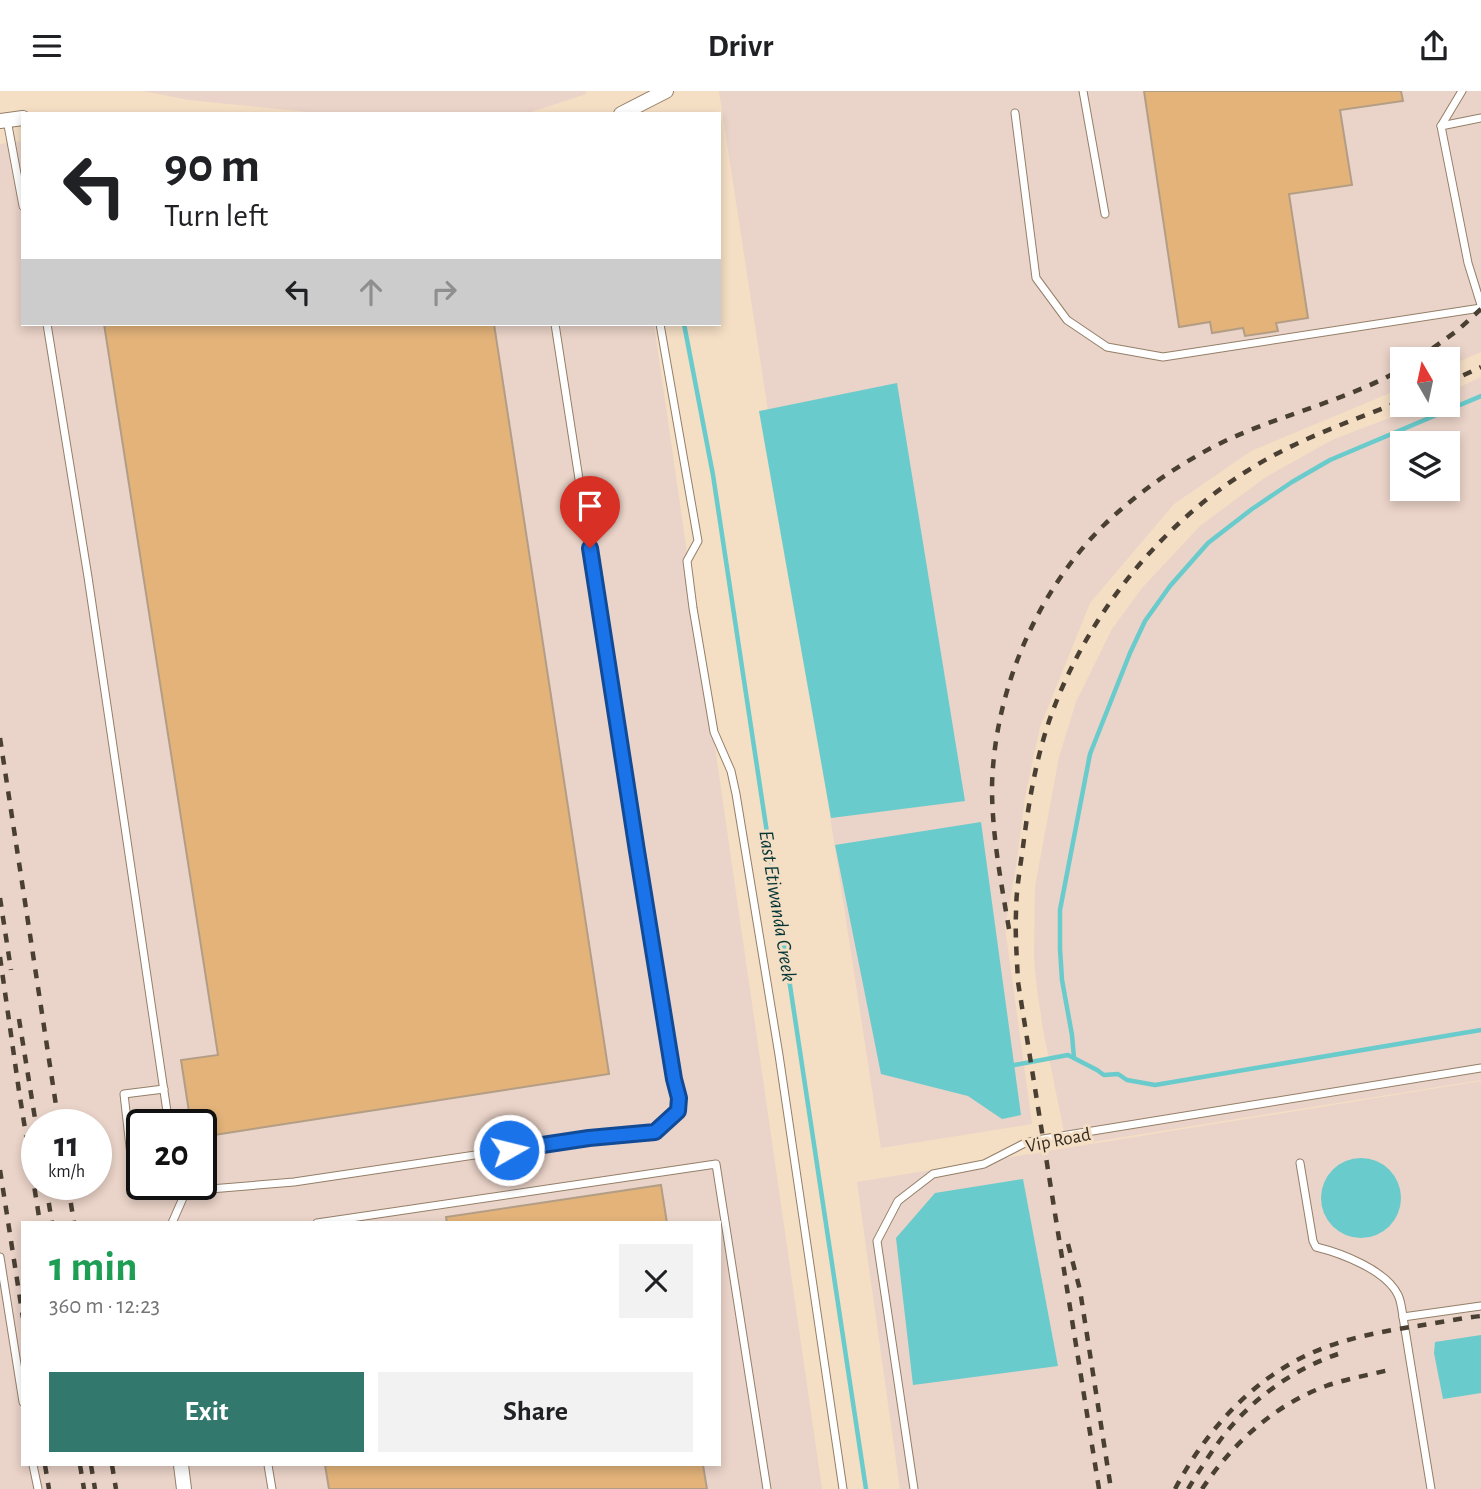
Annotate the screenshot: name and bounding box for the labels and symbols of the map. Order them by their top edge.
north arrow [1390,347,1460,417]
pin [560,476,620,548]
water label: East Etiwanda Creek [755,829,800,984]
speed limit sign: 20 [126,1109,217,1200]
position arrow [472,1113,546,1187]
street label: Vip Road [1024,1125,1093,1156]

